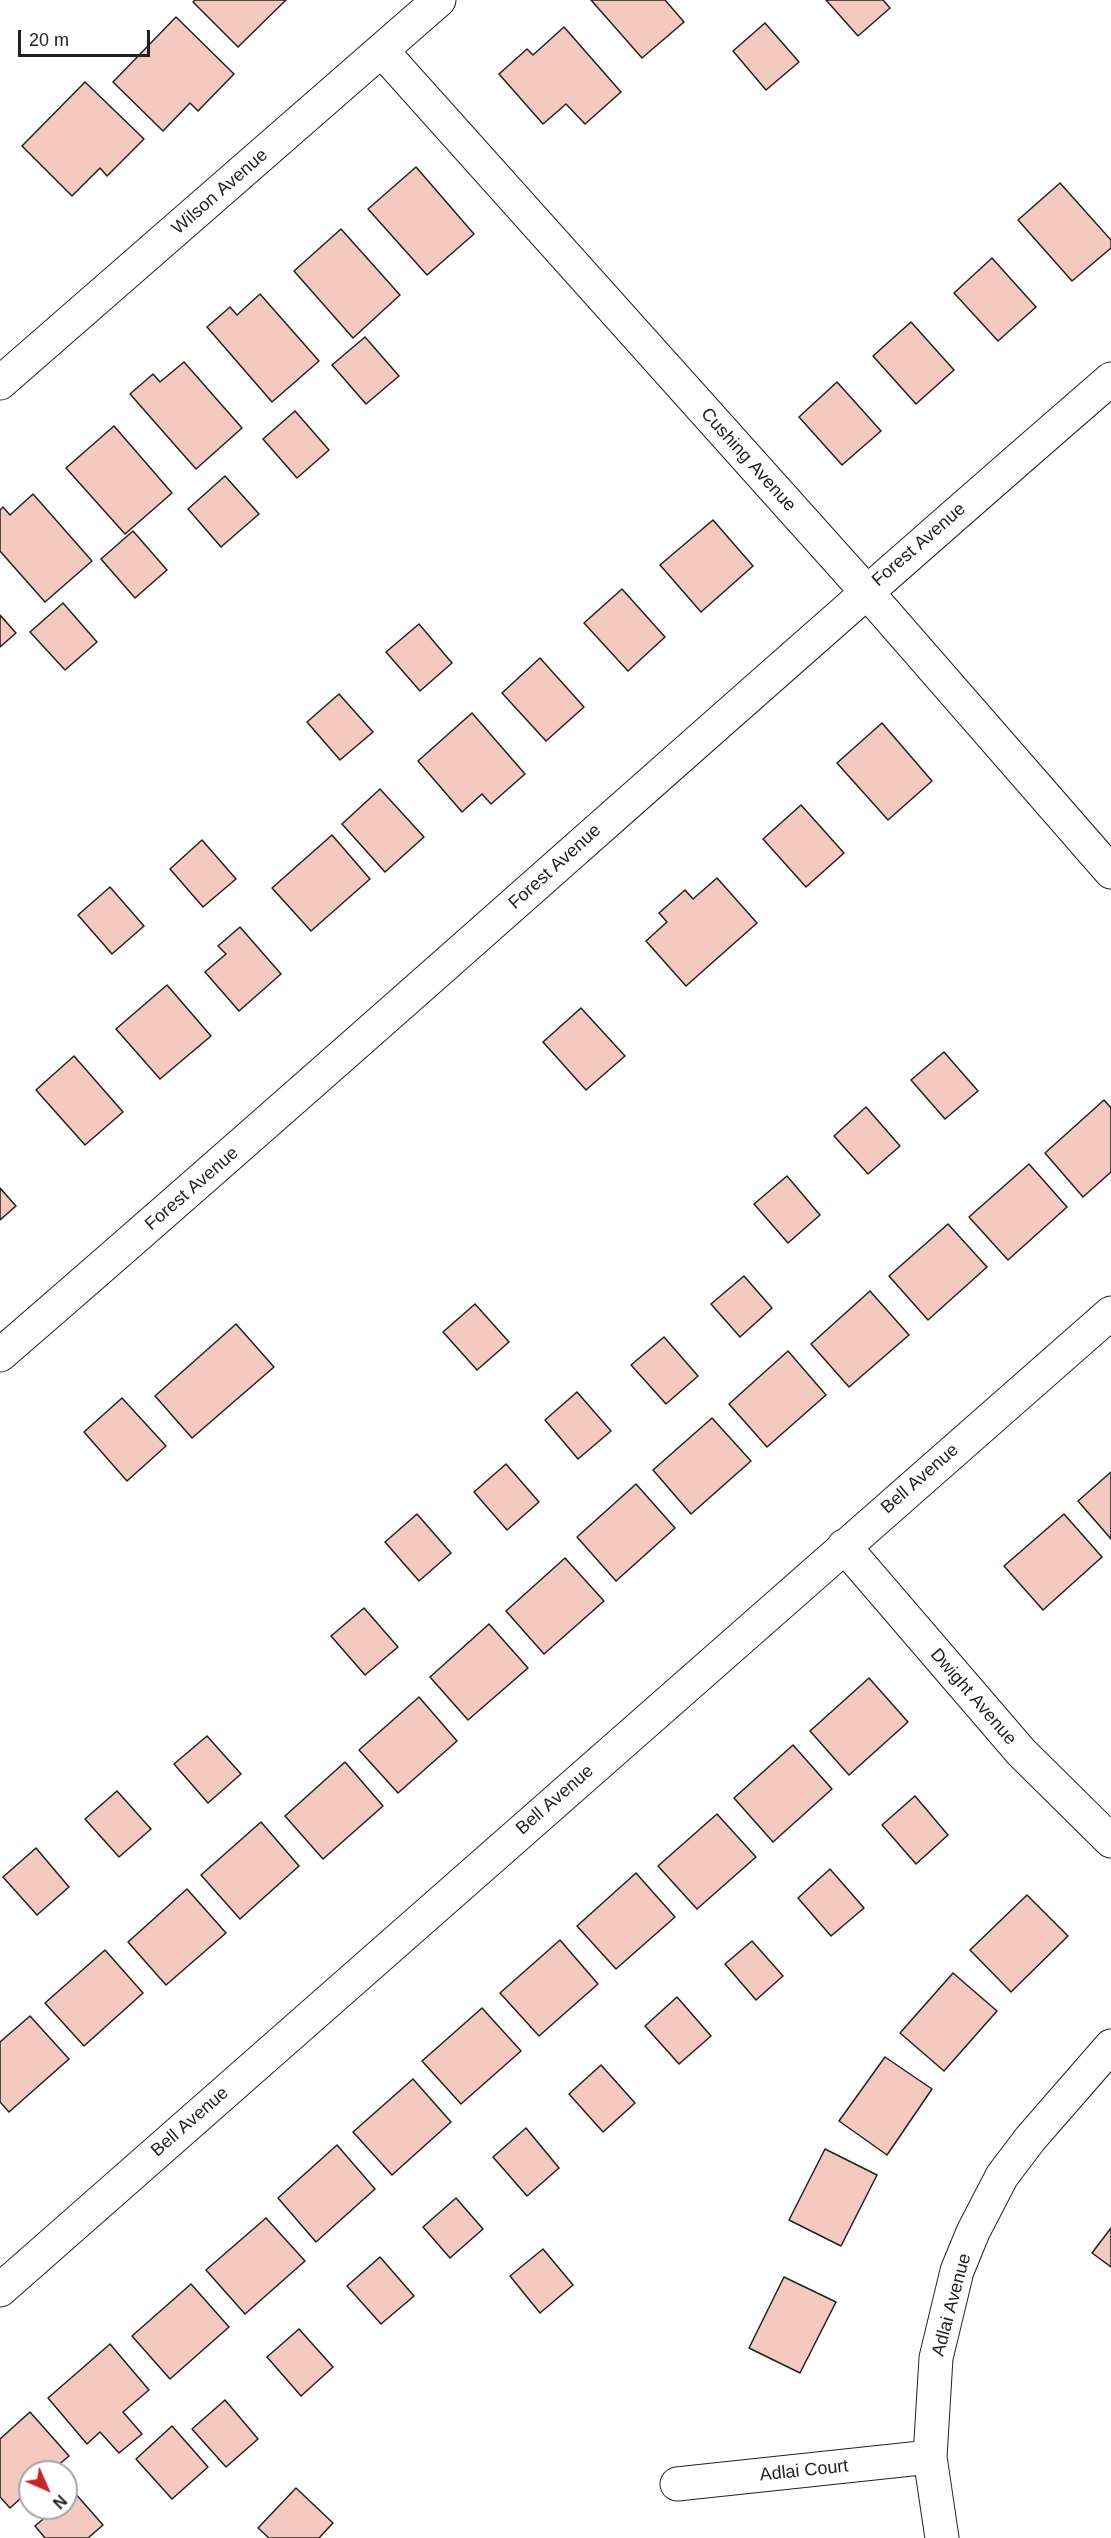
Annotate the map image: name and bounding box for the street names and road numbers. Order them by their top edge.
street label: Wilson Avenue [168,145,272,239]
street label: Cushing Avenue [696,404,800,516]
street label: Forest Avenue [868,499,970,591]
street label: Forest Avenue [504,820,606,914]
street label: Forest Avenue [141,1143,243,1235]
street label: Bell Avenue [877,1439,963,1519]
street label: Dwight Avenue [925,1644,1021,1750]
street label: Bell Avenue [512,1760,598,1840]
street label: Bell Avenue [147,2082,233,2162]
street label: Adlai Avenue [928,2251,976,2359]
street label: Adlai Court [759,2456,849,2486]

